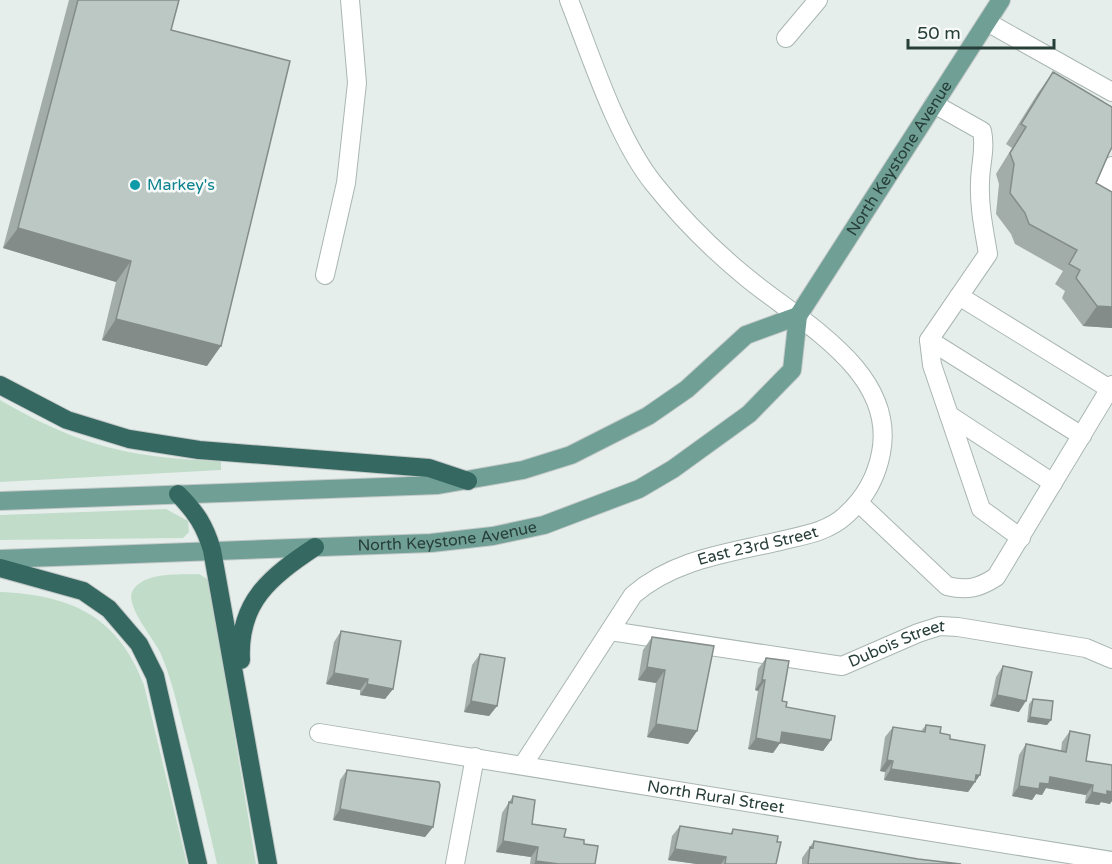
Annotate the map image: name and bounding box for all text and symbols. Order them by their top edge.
scale bar [908,12,1054,50]
text: 50 m [917,22,961,44]
street label: North Keystone Avenue [842,77,957,240]
place label: Markey's [147,175,215,195]
marker: Markey's [128,178,142,192]
street label: North Keystone Avenue [357,517,539,556]
street label: East 23rd Street [695,522,821,570]
street label: Dubois Street [845,616,946,672]
street label: North Rural Street [646,776,786,818]

